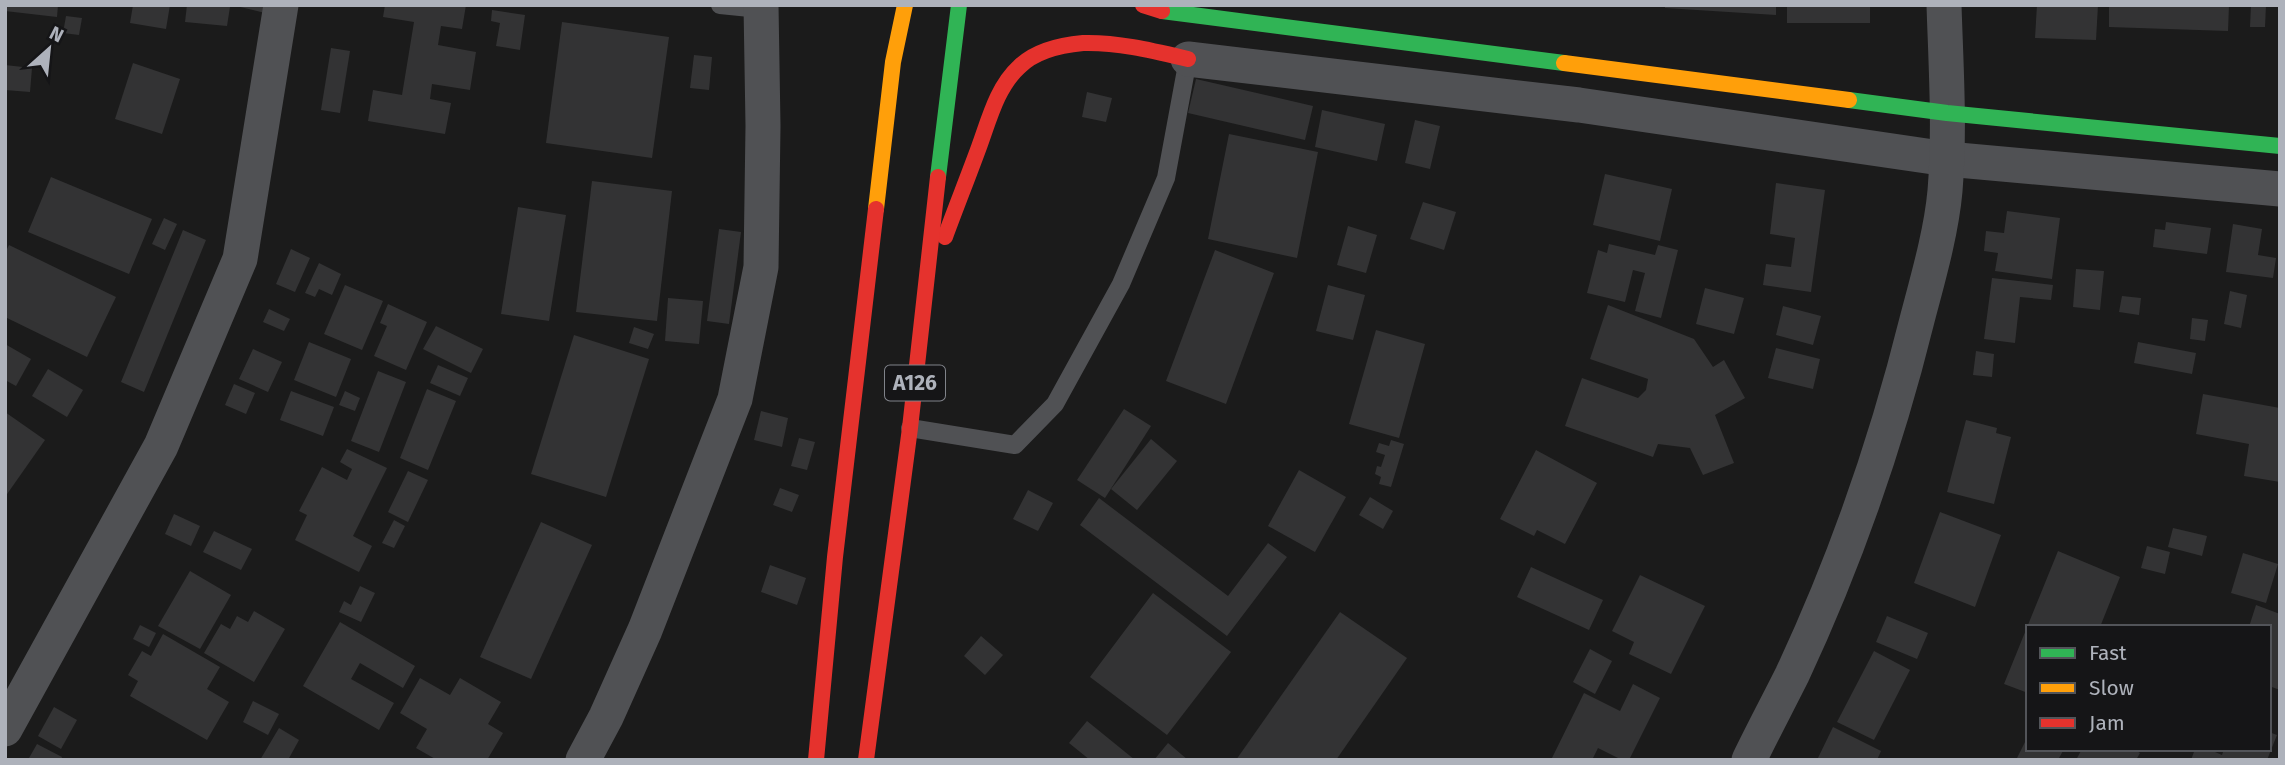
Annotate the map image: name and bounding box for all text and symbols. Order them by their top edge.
north arrow [14,14,84,84]
text: N [46,21,67,47]
road number: A126 [885,366,945,400]
legend [2026,625,2271,751]
text: Fast [2089,640,2127,666]
text: Slow [2089,675,2134,701]
text: Jam [2089,710,2125,736]

